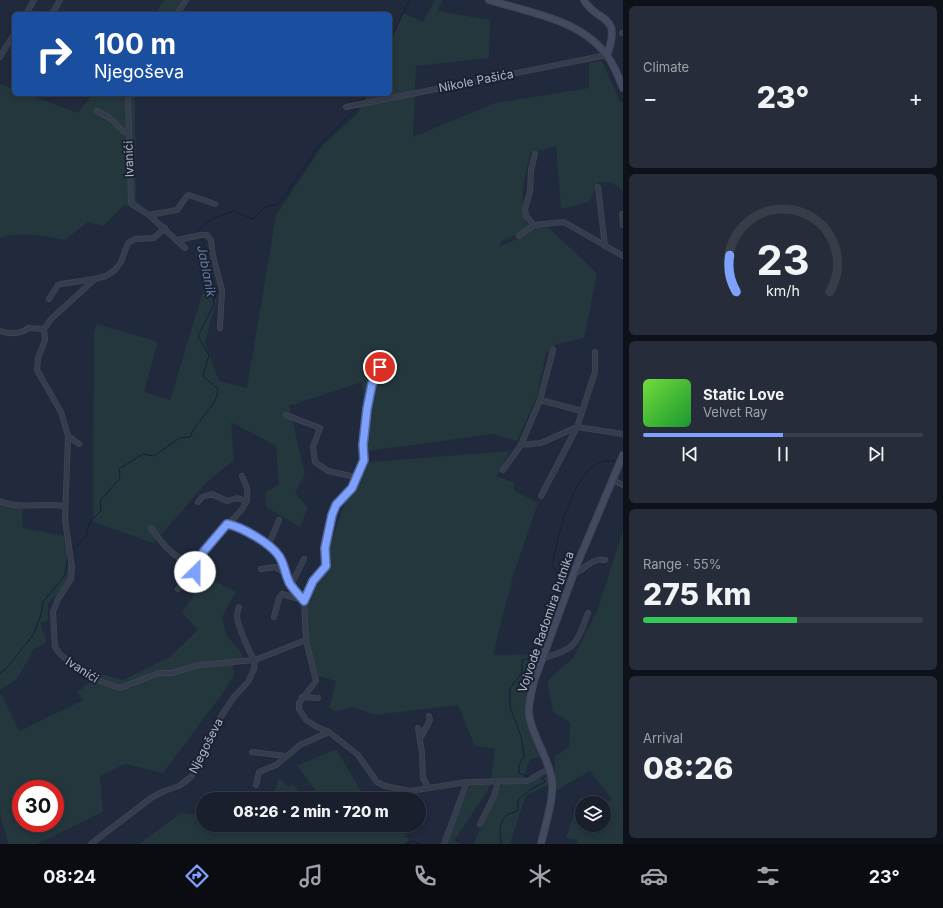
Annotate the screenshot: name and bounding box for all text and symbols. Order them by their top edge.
text: 100 m [94,27,176,61]
icon: right [28,28,80,80]
text: Climate [643,59,689,75]
text: Njegoševa [94,61,184,82]
street label: Nikole Pašića [437,66,515,95]
text: 23° [757,79,809,115]
text: − [643,85,658,111]
text: + [908,85,923,111]
street label: Ivanići [120,140,137,178]
text: 23 [756,235,810,285]
water label: Jablanik [194,244,220,299]
text: km/h [766,282,800,299]
pin [363,350,397,384]
icon: arrive [369,356,391,378]
text: Static Love [703,385,784,404]
text: Velvet Ray [703,404,767,420]
icon: previous [679,443,701,465]
icon: pause [772,443,794,465]
icon: next [865,443,887,465]
street label: Vojvode Radomira Putnika [514,549,577,694]
position arrow [174,551,216,593]
text: Range · 55% [643,556,721,572]
text: 275 km [643,576,751,612]
street label: Ivanići [63,653,102,686]
street label: Njegoševa [185,716,226,776]
text: Arrival [643,730,683,746]
text: 08:26 [643,750,733,786]
speed limit sign: 30 [12,780,64,832]
map controls [575,796,611,832]
button: layers [575,796,611,832]
text: 08:26 · 2 min · 720 m [233,802,389,821]
icon: directions [183,862,211,890]
icon: music [297,862,325,890]
icon: phone [411,862,439,890]
icon: climate [526,862,554,890]
icon: car [640,862,668,890]
icon: filters [754,862,782,890]
text: 08:24 [43,866,96,887]
text: 23° [869,866,900,887]

